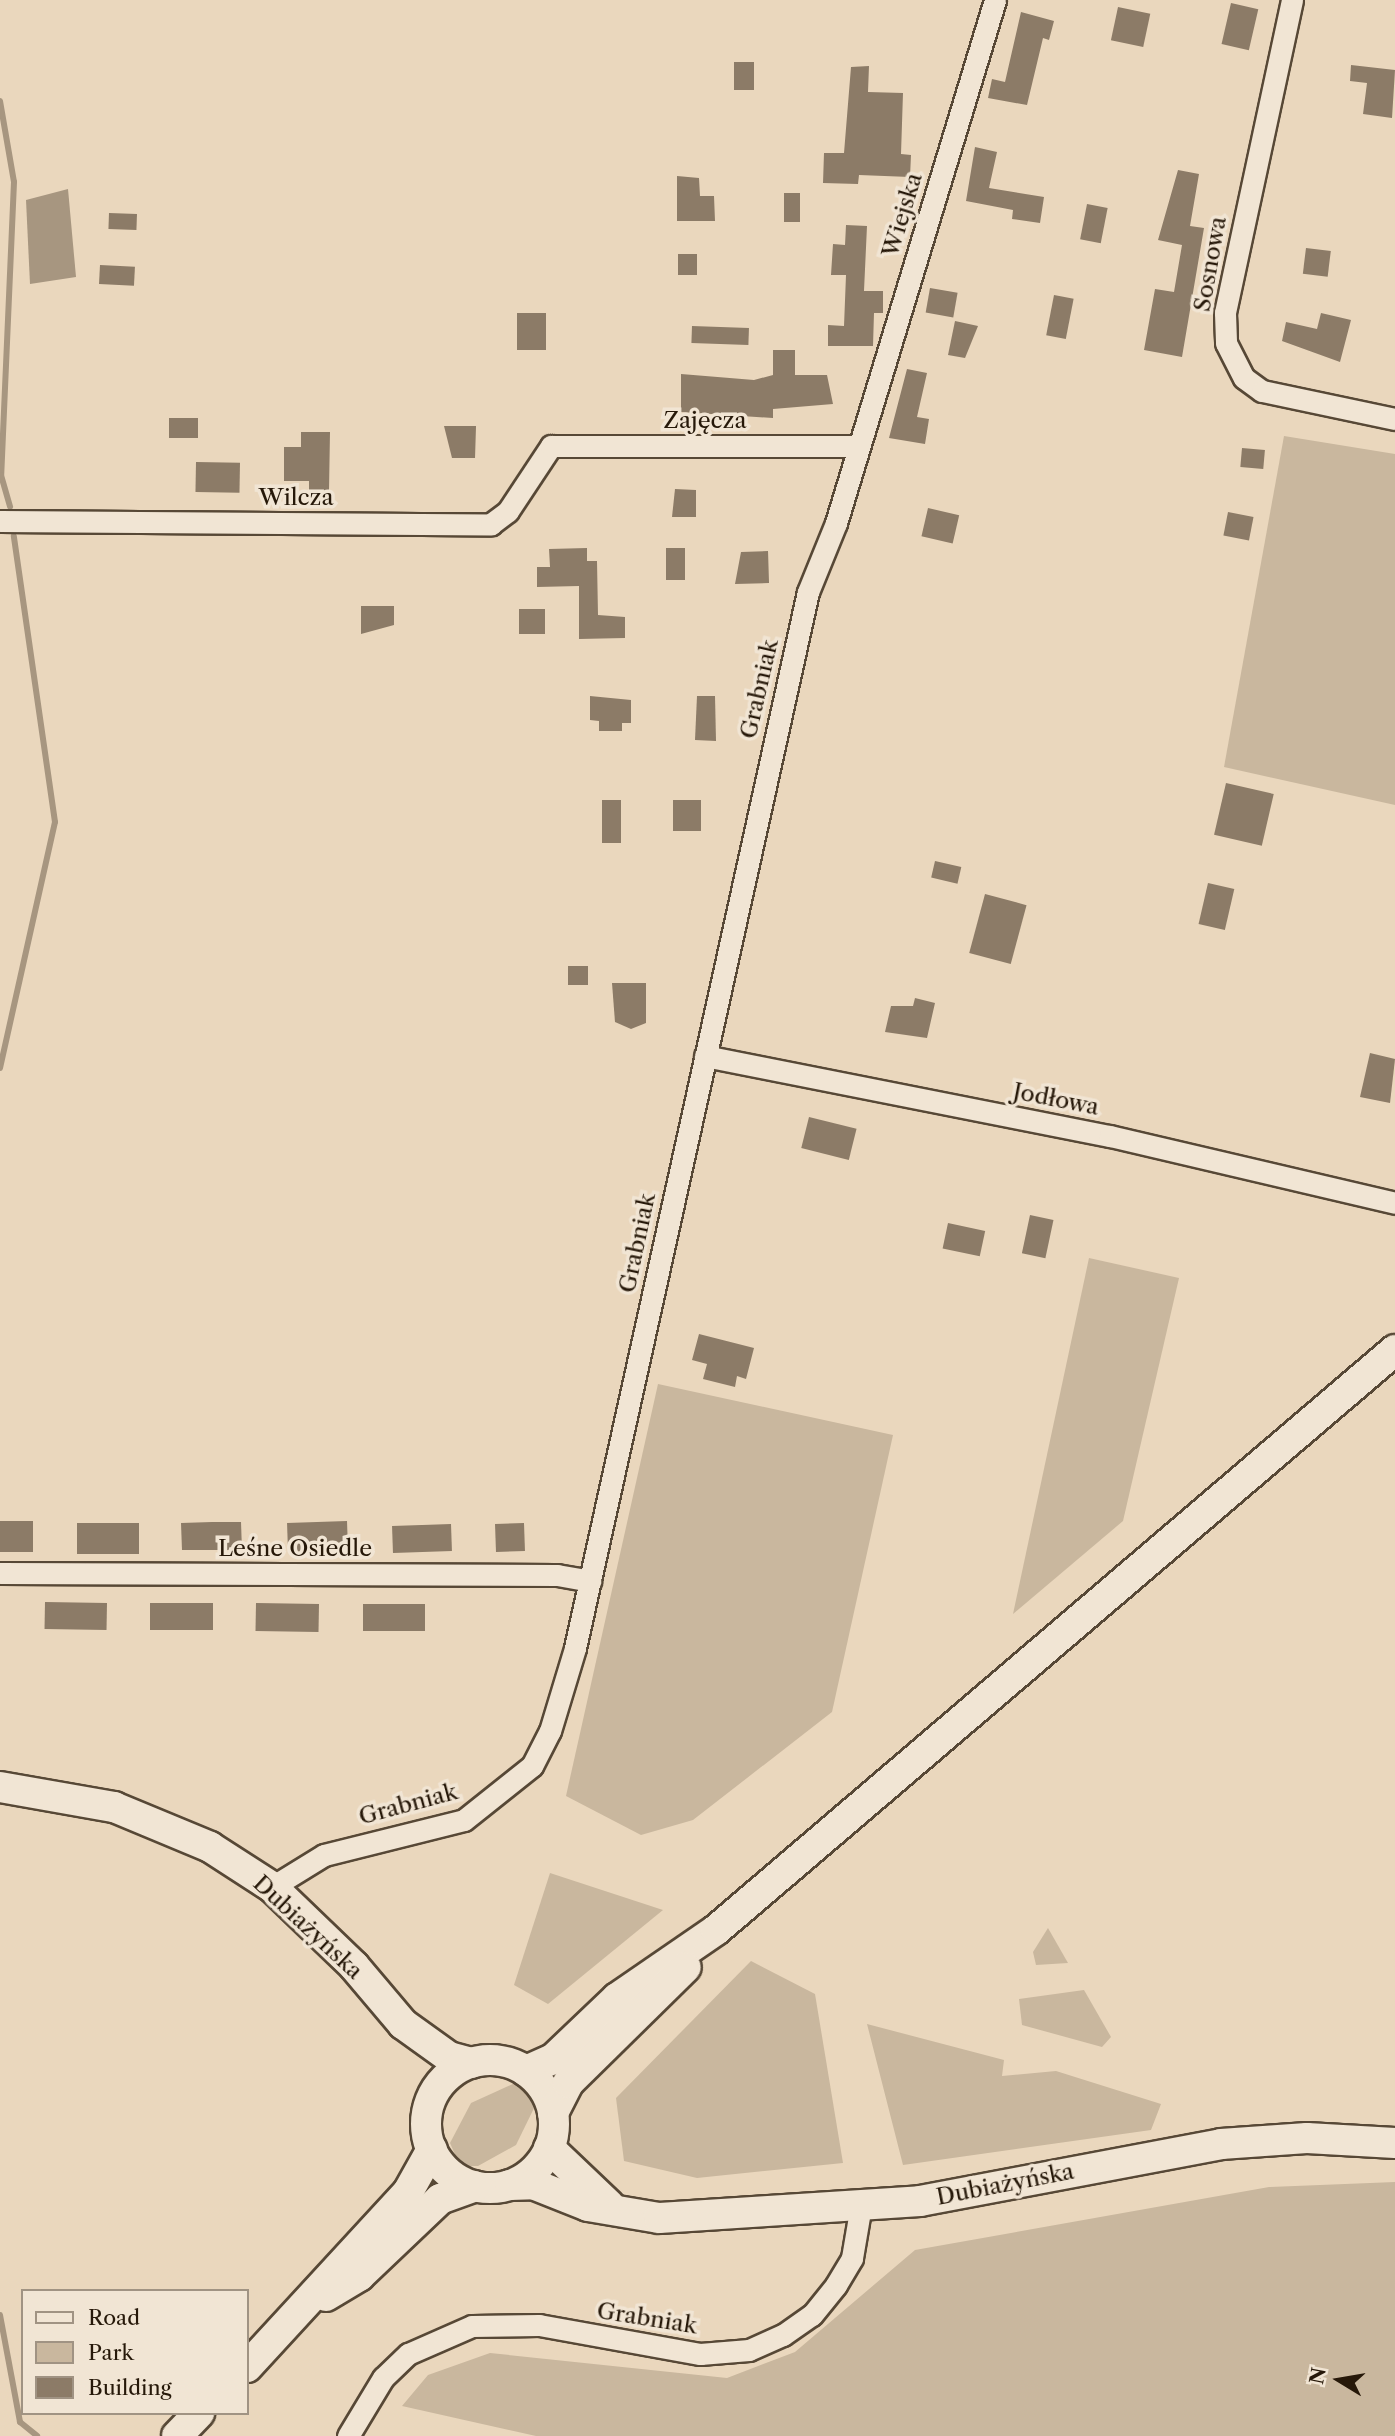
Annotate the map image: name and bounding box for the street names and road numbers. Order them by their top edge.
street label: Wiejska [876,170,928,260]
street label: Sosnowa [1188,214,1232,314]
street label: Zajęcza [663,406,747,434]
street label: Wilcza [258,483,334,511]
street label: Grabniak [734,637,784,741]
street label: Jodłowa [1011,1077,1101,1121]
street label: Grabniak [613,1191,661,1295]
street label: Leśne Osiedle [218,1534,372,1562]
street label: Grabniak [356,1778,460,1830]
street label: Dubiażyńska [248,1869,368,1985]
street label: Dubiażyńska [934,2157,1076,2211]
street label: Grabniak [595,2296,699,2340]

